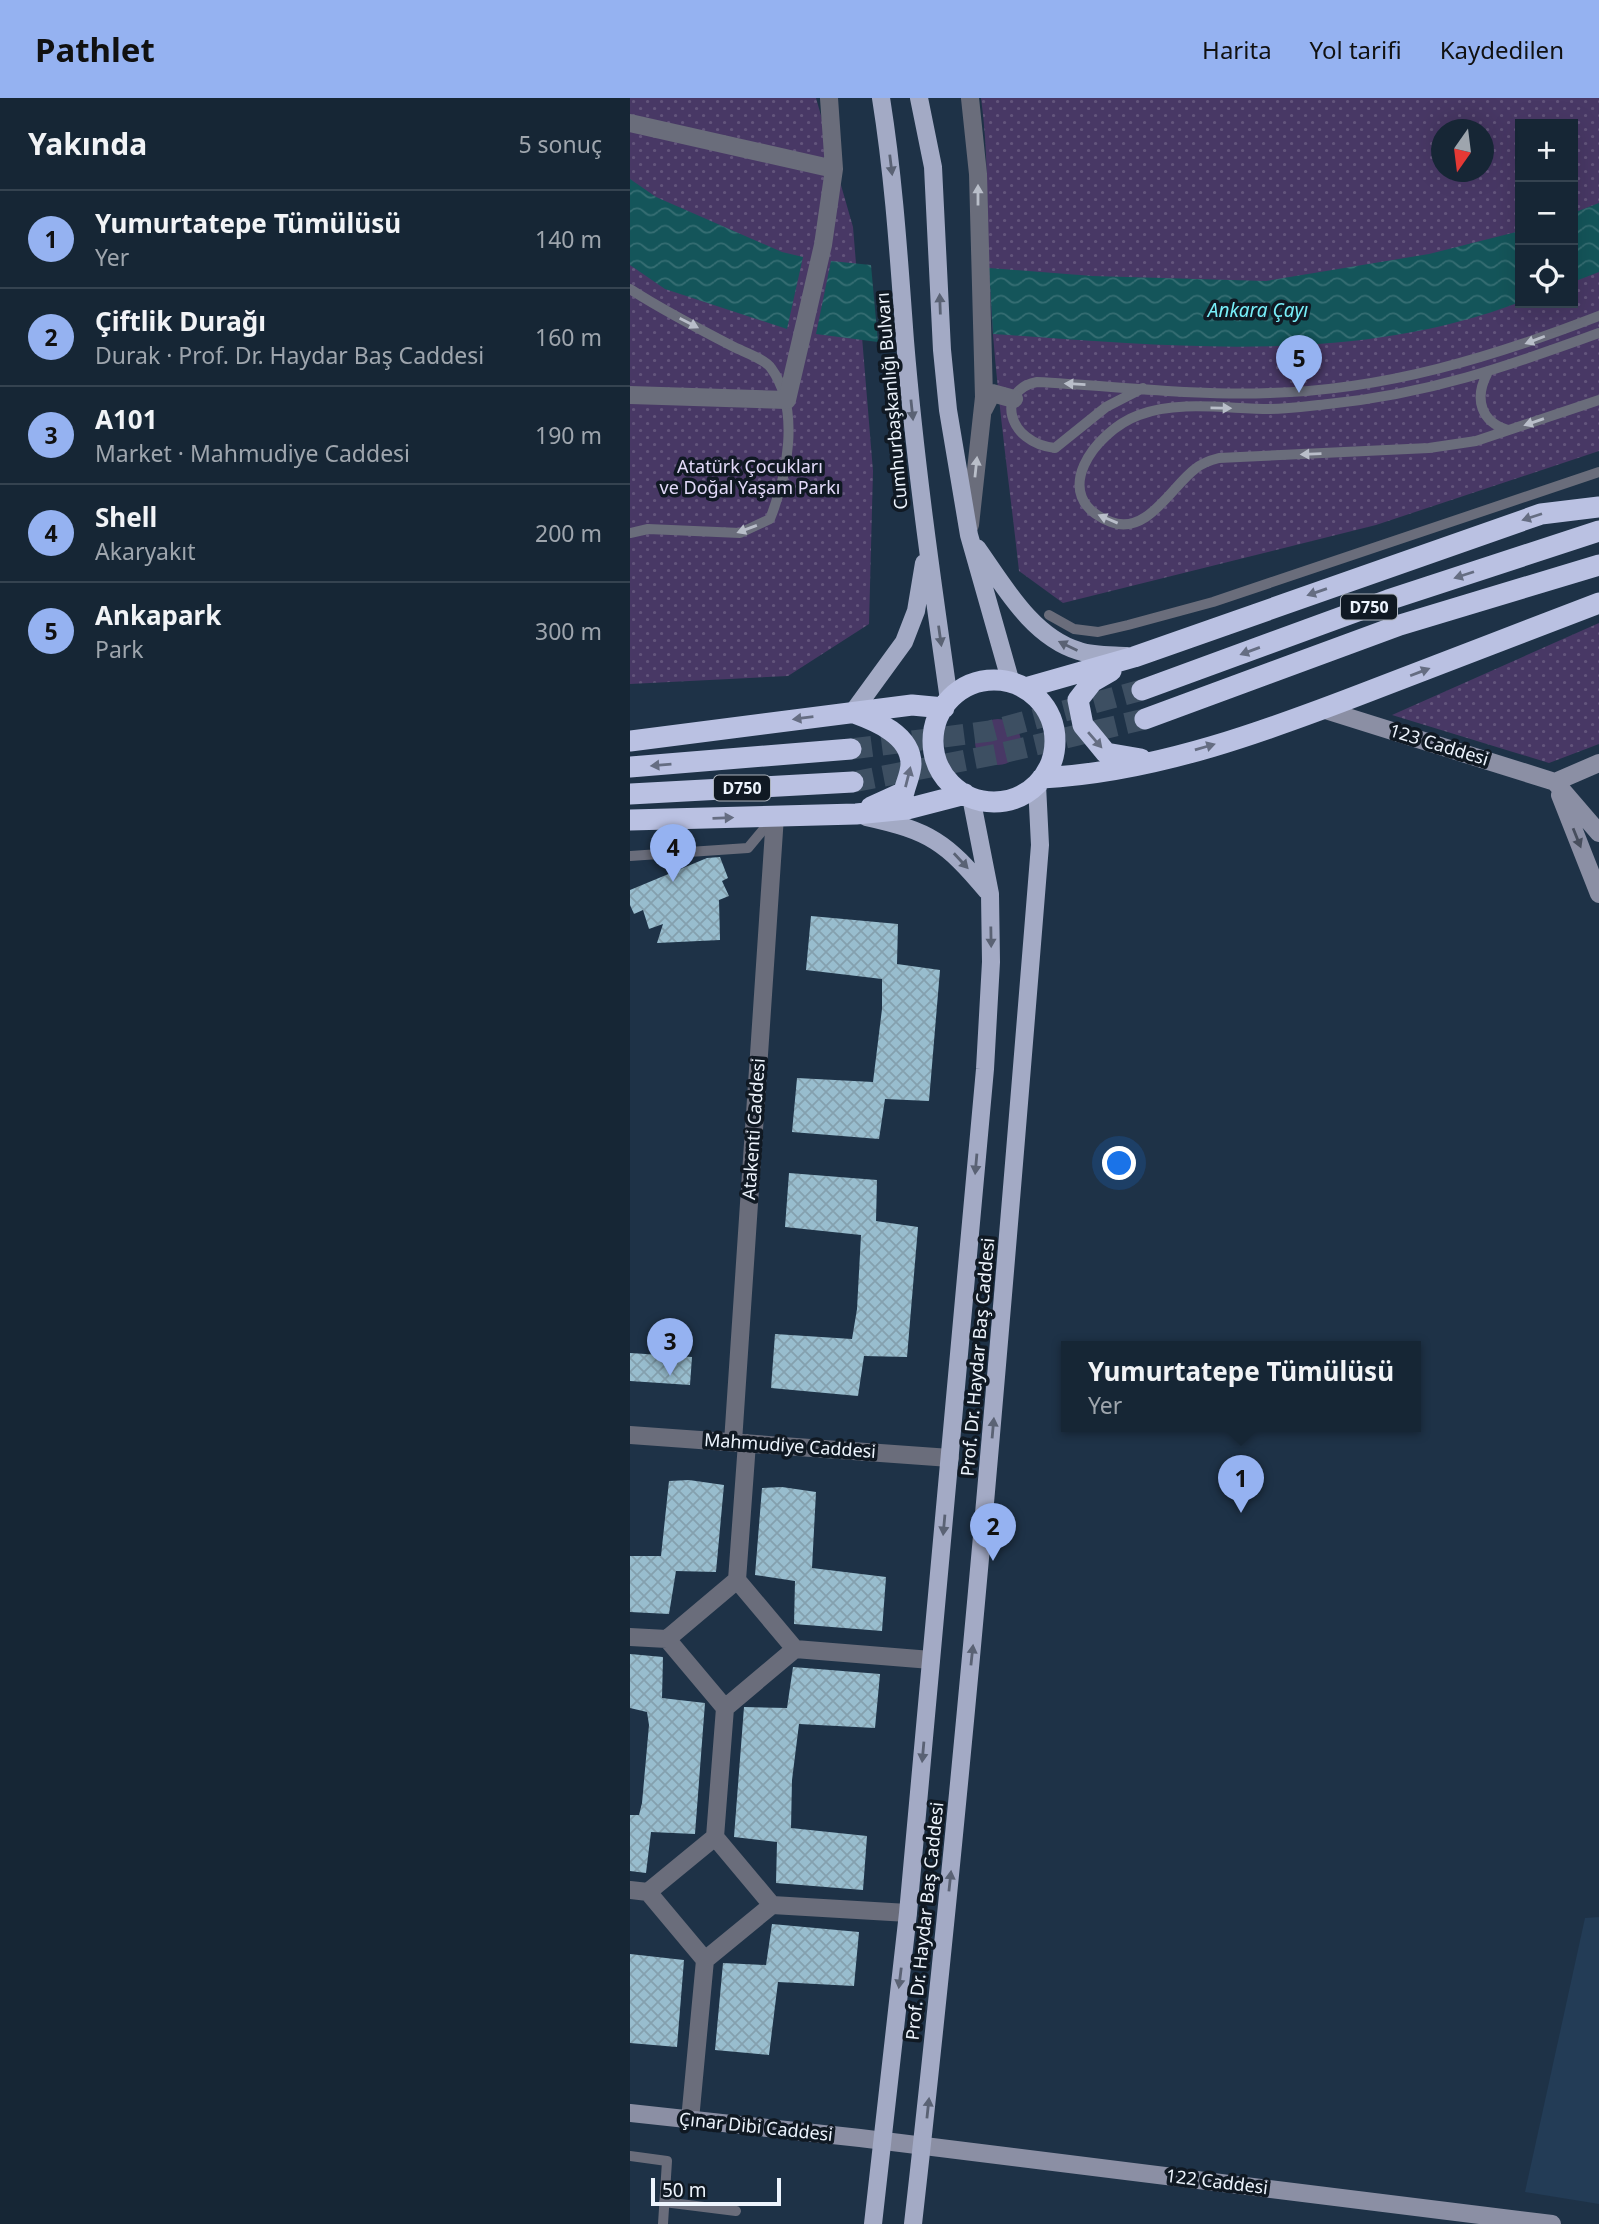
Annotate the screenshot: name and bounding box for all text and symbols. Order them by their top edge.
text: Pathlet [35,27,155,72]
text: Harita [1202,33,1272,66]
text: Yol tarifi [1310,33,1402,66]
text: Kaydedilen [1440,33,1564,66]
north arrow [1431,119,1494,182]
map controls [1515,119,1578,308]
button: + [1515,119,1578,182]
text: Yakında [28,123,147,164]
text: 5 sonuç [518,128,602,160]
one-way arrow [886,155,897,177]
button: − [1515,182,1578,245]
one-way arrow [973,184,984,206]
text: Yumurtatepe Tümülüsü [95,205,401,241]
text: 1 [44,223,58,255]
text: 140 m [535,223,602,255]
text: Yer [95,241,129,273]
button: locate [1515,245,1578,308]
street label: Cumhurbaşkanlığı Bulvarı [870,291,912,511]
one-way arrow [935,293,946,315]
water label: Ankara Çayı [1206,297,1308,323]
text: Çiftlik Durağı [95,303,266,339]
one-way arrow [679,318,699,329]
text: 2 [44,321,58,353]
text: 160 m [535,321,602,353]
pin: 5 [1276,335,1322,393]
one-way arrow [1525,335,1546,346]
text: Durak · Prof. Dr. Haydar Baş Caddesi [95,339,484,371]
one-way arrow [1063,378,1085,389]
one-way arrow [907,399,918,421]
text: A101 [95,401,158,437]
one-way arrow [1210,403,1232,414]
one-way arrow [1524,417,1545,428]
text: 3 [44,419,58,451]
text: 190 m [535,419,602,451]
text: Market · Mahmudiye Caddesi [95,437,410,469]
one-way arrow [1299,449,1321,460]
park label: Atatürk Çocukları ve Doğal Yaşam Parkı [660,454,840,499]
one-way arrow [970,456,981,478]
text: Shell [95,499,157,535]
one-way arrow [1521,512,1542,523]
one-way arrow [1098,513,1118,525]
text: 4 [44,517,58,549]
text: 200 m [535,517,602,549]
one-way arrow [736,523,757,534]
text: Akaryakıt [95,535,196,567]
one-way arrow [1454,570,1475,581]
one-way arrow [1307,587,1328,598]
road number: D750 [1341,594,1397,620]
text: Ankapark [95,597,221,633]
text: 5 [44,615,58,647]
text: 300 m [535,615,602,647]
one-way arrow [934,625,945,647]
text: Park [95,633,144,665]
one-way arrow [1058,640,1078,652]
one-way arrow [1239,645,1260,656]
one-way arrow [1409,666,1430,677]
one-way arrow [792,713,814,724]
street label: 123 Caddesi [1387,718,1492,771]
one-way arrow [1087,731,1103,749]
one-way arrow [1195,742,1216,752]
one-way arrow [650,760,672,771]
one-way arrow [903,766,914,788]
road number: D750 [714,776,770,800]
one-way arrow [712,812,734,823]
pin: 4 [650,824,696,882]
one-way arrow [1571,828,1582,849]
one-way arrow [952,852,968,869]
one-way arrow [985,926,996,948]
street label: Atakenti Caddesi [736,1057,770,1201]
your location [1102,1146,1136,1180]
one-way arrow [970,1153,981,1175]
street label: Prof. Dr. Haydar Baş Caddesi [955,1237,999,1477]
pin: 3 [647,1318,693,1376]
popup [1061,1341,1421,1432]
text: Yumurtatepe Tümülüsü [1088,1353,1394,1389]
text: Yer [1088,1389,1122,1421]
one-way arrow [988,1417,999,1439]
street label: Mahmudiye Caddesi [703,1427,877,1463]
pin: 1 [1218,1455,1264,1513]
pin: 2 [970,1503,1016,1561]
one-way arrow [938,1515,949,1537]
one-way arrow [966,1644,977,1666]
one-way arrow [917,1741,928,1763]
street label: Prof. Dr. Haydar Baş Caddesi [900,1801,948,2041]
one-way arrow [945,1870,956,1892]
one-way arrow [894,1967,905,1989]
one-way arrow [922,2096,933,2118]
street label: Çınar Dibi Caddesi [678,2106,834,2146]
street label: 122 Caddesi [1165,2163,1270,2199]
scale bar [651,2175,780,2207]
text: 50 m [662,2177,706,2203]

